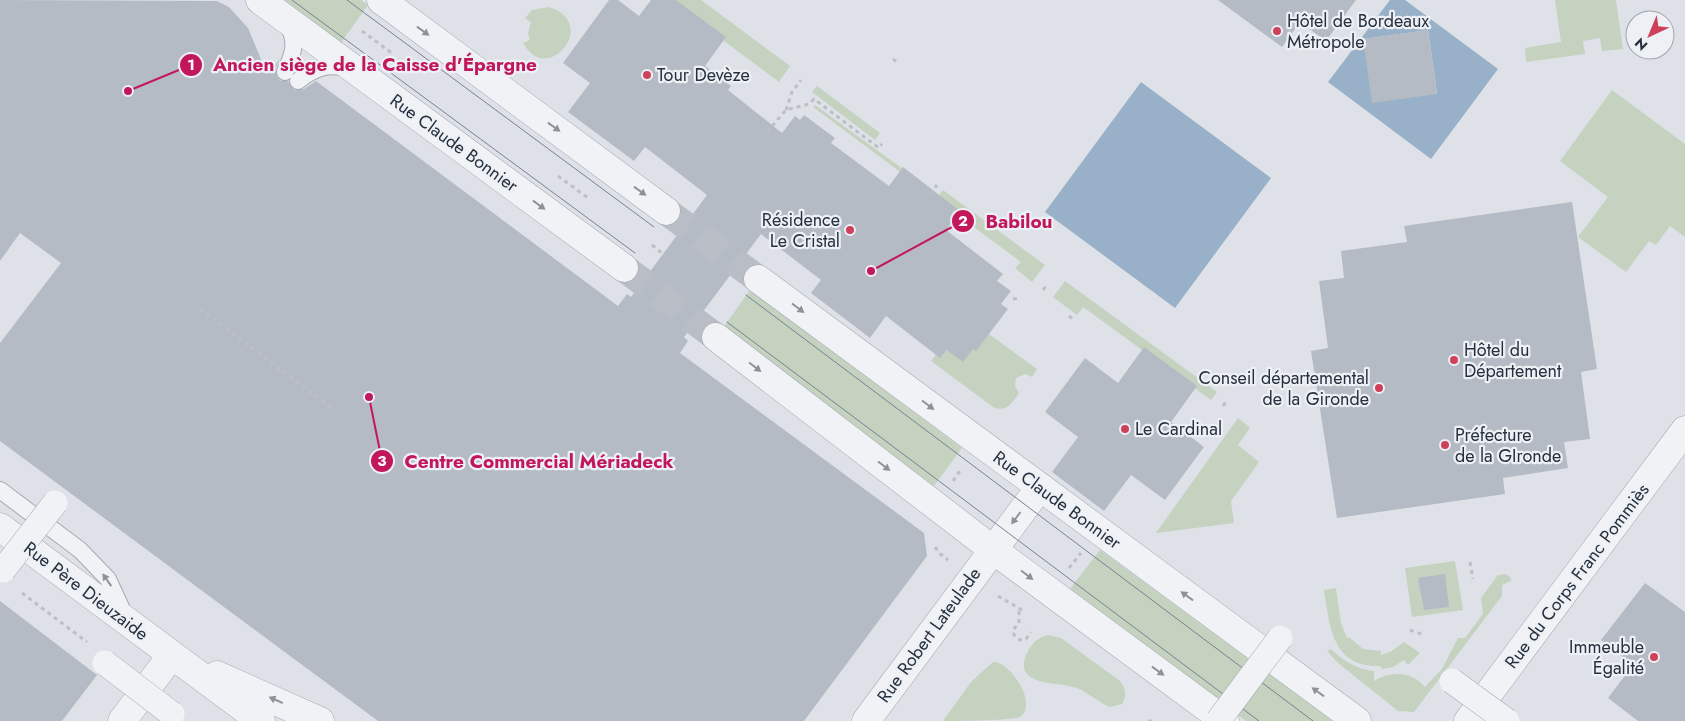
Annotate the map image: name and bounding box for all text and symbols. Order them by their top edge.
place label: Hôtel de Bordeaux Métropole [1287,8,1429,55]
north arrow [1625,10,1675,60]
marker: Hôtel de Bordeaux Métropole [1271,25,1283,37]
one-way arrow [416,26,430,36]
text: N [1630,33,1652,55]
callout: Ancien siège de la Caisse d'Épargne [178,48,547,82]
text: Ancien siège de la Caisse d'Épargne [212,51,537,78]
text: 1 [187,54,195,76]
place label: Tour Devèze [657,62,750,88]
marker: Tour Devèze [641,69,653,81]
street label: Rue Claude Bonnier [385,88,524,199]
one-way arrow [547,122,560,133]
one-way arrow [633,186,647,196]
one-way arrow [532,200,546,210]
callout: Babilou [951,204,1063,238]
place label: Résidence Le Cristal [762,207,840,254]
text: Babilou [985,208,1053,235]
text: 2 [958,210,968,232]
marker: Résidence Le Cristal [844,224,856,236]
one-way arrow [791,303,805,313]
place label: Hôtel du Département [1464,337,1562,384]
marker: Hôtel du Département [1448,354,1460,366]
one-way arrow [748,362,762,372]
place label: Conseil départemental de la Gironde [1199,365,1369,412]
marker: Conseil départemental de la Gironde [1373,382,1385,394]
one-way arrow [921,400,935,410]
place label: Le Cardinal [1135,416,1222,442]
place label: Préfecture de la GIronde [1455,422,1561,469]
marker: Le Cardinal [1119,423,1131,435]
marker: Préfecture de la GIronde [1439,439,1451,451]
callout: Centre Commercial Mériadeck [369,444,684,478]
street label: Rue Claude Bonnier [988,445,1127,556]
text: Centre Commercial Mériadeck [404,448,674,475]
text: 3 [377,450,387,472]
one-way arrow [877,461,891,471]
street label: Rue du Corps Franc Pommiès [1499,478,1655,674]
one-way arrow [1011,511,1021,525]
street label: Rue Père Dieuzaide [18,535,154,647]
street label: Rue Robert Lateulade [871,562,987,708]
one-way arrow [1020,570,1034,580]
one-way arrow [102,573,112,587]
one-way arrow [1180,591,1194,601]
place label: Immeuble Égalité [1569,634,1644,681]
marker: Immeuble Égalité [1648,651,1660,663]
one-way arrow [1151,666,1164,677]
one-way arrow [1311,687,1325,697]
one-way arrow [269,696,283,704]

